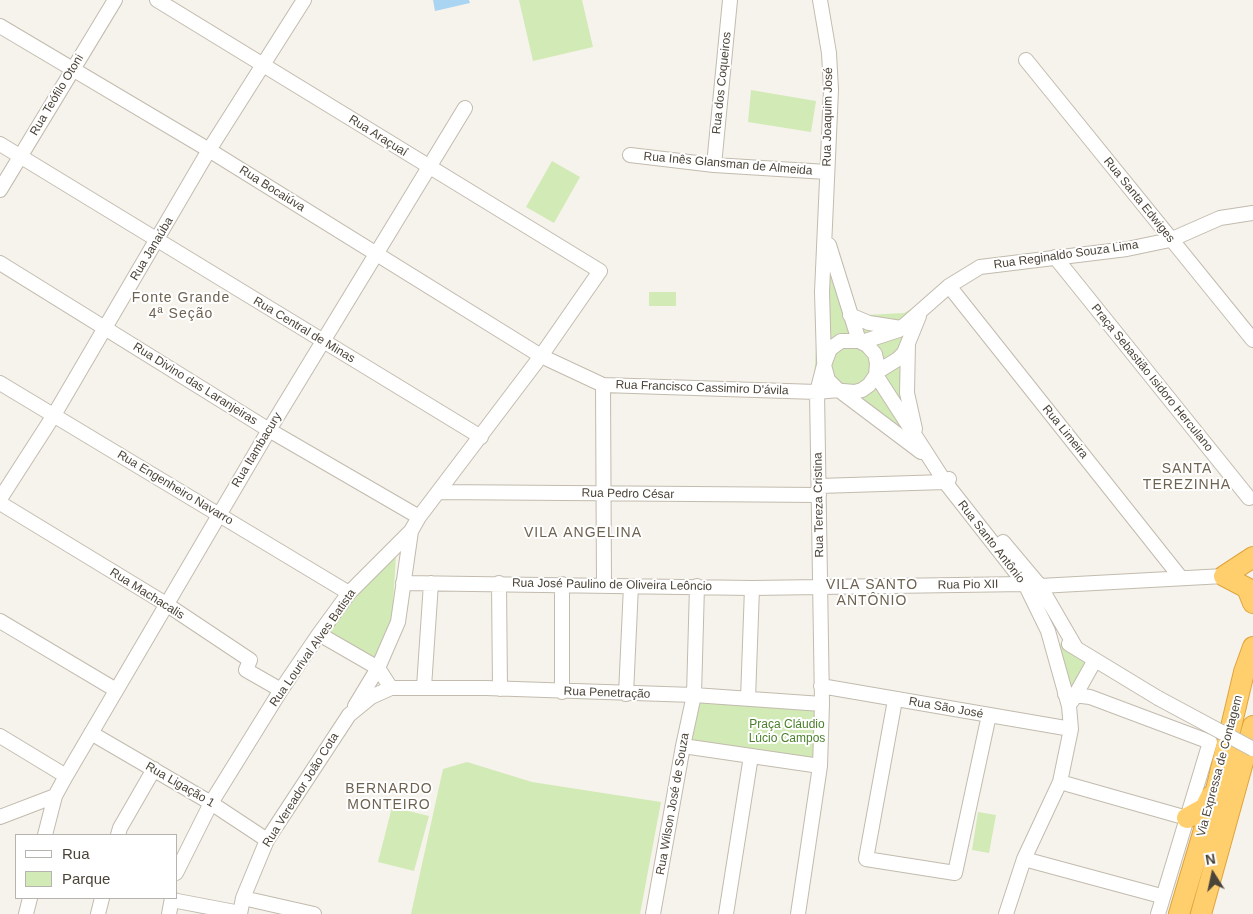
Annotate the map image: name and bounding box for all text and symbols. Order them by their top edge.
street label: Rua dos Coqueiros [709,31,735,135]
street label: Rua Teófilo Otoni [27,52,87,138]
street label: Rua Joaquim José [820,67,836,167]
street label: Rua Araçuaí [346,112,410,160]
street label: Rua Inês Glansman de Almeida [643,149,813,179]
street label: Rua Santa Edwiges [1100,155,1178,245]
street label: Rua Bocaiúva [237,163,307,215]
street label: Rua Janaúba [127,215,177,283]
street label: Rua Reginaldo Souza Lima [993,238,1139,272]
district label: Fonte Grande 4ª Seção [130,290,232,322]
street label: Rua Central de Minas [251,294,357,366]
street label: Praça Sebastião Isidoro Herculano [1088,301,1216,455]
street label: Rua Divino das Laranjeiras [130,340,260,428]
street label: Rua Francisco Cassimiro D'ávila [615,378,789,398]
street label: Rua Limeira [1039,402,1091,462]
street label: Rua Itambacury [229,410,285,490]
street label: Rua Engenheiro Navarro [114,448,236,528]
street label: Rua Tereza Cristina [811,452,827,558]
district label: SANTA TEREZINHA [1142,461,1232,494]
street label: Rua Pedro César [582,486,674,502]
street label: Rua Santo Antônio [954,498,1028,586]
district label: VILA ANGELINA [522,525,644,541]
street label: Rua Machacalis [107,565,187,623]
street label: Rua José Paulino de Oliveira Leôncio [512,576,712,594]
district label: VILA SANTO ANTÔNIO [825,577,919,610]
street label: Rua Pio XII [938,577,998,593]
street label: Rua Lourival Alves Batista [267,587,359,709]
street label: Rua Penetração [563,684,651,702]
street label: Rua São José [908,694,984,722]
street label: Via Expressa de Contagem [1194,694,1246,838]
park label: Praça Cláudio Lúcio Campos [749,718,825,746]
street label: Rua Vereador João Cota [260,730,342,850]
street label: Rua Wilson José de Souza [653,732,693,876]
street label: Rua Ligação 1 [143,759,217,811]
district label: BERNARDO MONTEIRO [344,781,434,814]
legend [15,834,178,899]
text: Rua [62,845,90,862]
north arrow [1188,849,1238,899]
text: N [1204,850,1217,868]
text: Parque [62,870,110,887]

